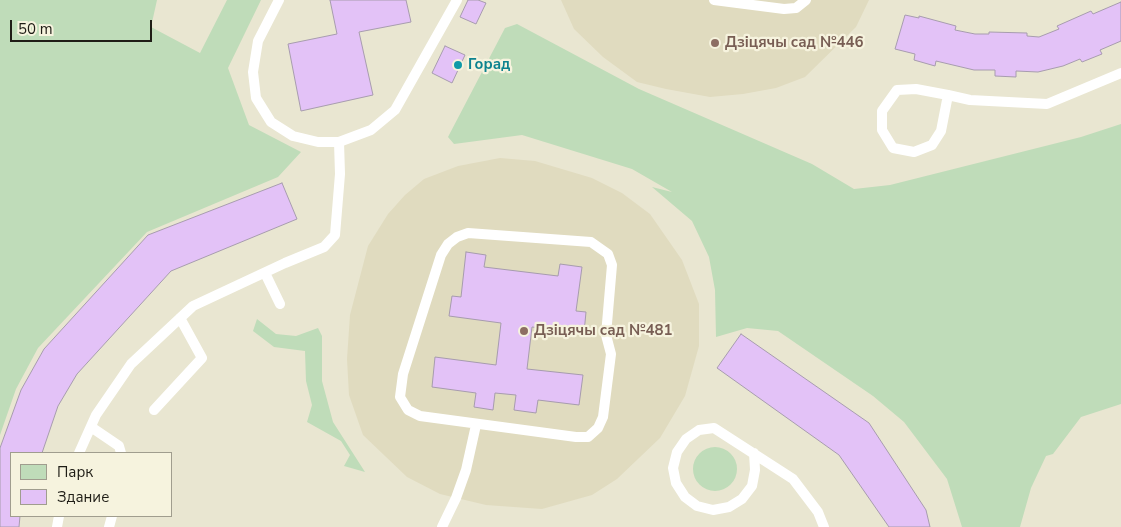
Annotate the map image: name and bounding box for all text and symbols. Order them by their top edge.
scale bar [12,10,155,42]
text: 50 m [18,19,53,39]
place label: Дзіцячы сад №446 [725,34,863,52]
marker: Дзіцячы сад №446 [709,37,721,49]
place label: Горад [468,56,510,74]
marker: Горад [452,59,464,71]
place label: Дзіцячы сад №481 [534,322,672,340]
marker: Дзіцячы сад №481 [518,325,530,337]
legend [10,452,172,517]
text: Парк [57,462,93,482]
text: Здание [57,487,109,507]

